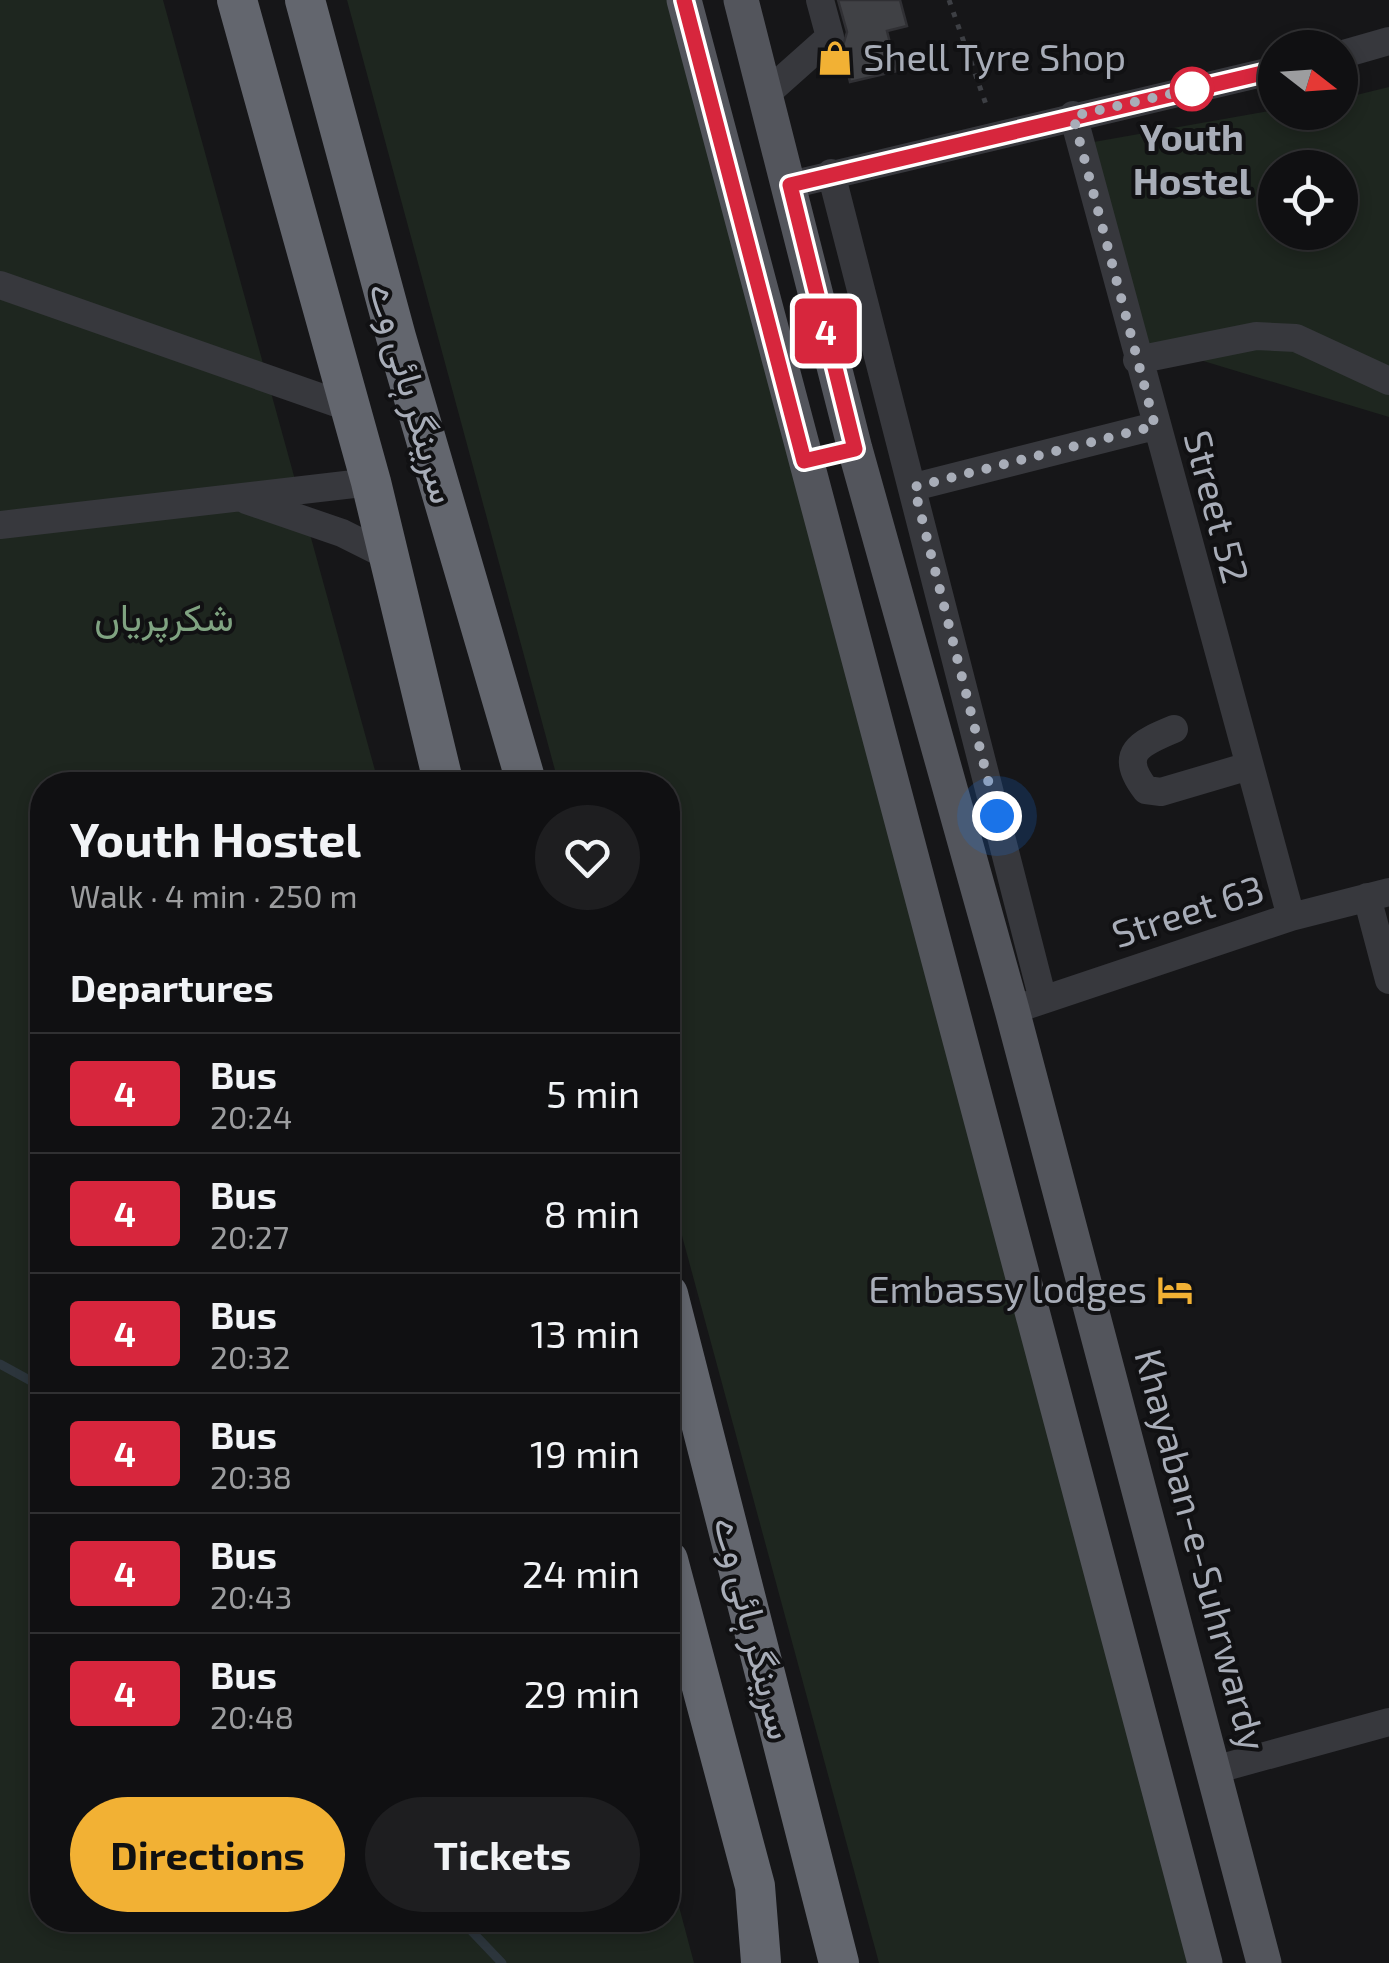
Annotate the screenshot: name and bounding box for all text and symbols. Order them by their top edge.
north arrow [1258,30,1358,130]
map controls [1258,30,1358,250]
place label: Shell Tyre Shop [863,33,1126,79]
shop icon: Shell Tyre Shop [816,39,854,77]
marker: Youth Hostel [1171,68,1213,110]
place label: Youth Hostel [1133,113,1252,203]
button: locate [1258,150,1358,250]
street label: سرینگر ہائی وے [358,277,468,509]
line badge: 4 [794,298,858,364]
text: 4 [815,310,837,352]
street label: Street 52 [1176,425,1260,588]
park label: شکرپریاں [94,593,234,644]
your location [972,791,1022,841]
button: heart [535,805,640,910]
text: Youth Hostel [70,809,361,867]
street label: Street 63 [1106,864,1269,956]
text: Walk · 4 min · 250 m [70,876,358,914]
text: Departures [70,964,274,1010]
text: Bus [210,1051,277,1097]
text: 5 min [546,1070,640,1116]
text: 4 [114,1072,136,1114]
text: 20:24 [210,1097,293,1135]
text: Bus [210,1171,277,1217]
text: 8 min [544,1190,640,1236]
text: 4 [114,1192,136,1234]
text: 20:27 [210,1217,289,1255]
place label: Embassy lodges [868,1265,1147,1311]
hotel icon: Embassy lodges [1156,1271,1194,1309]
text: Bus [210,1291,277,1337]
text: 13 min [530,1310,640,1356]
text: 4 [114,1312,136,1354]
text: 20:32 [210,1337,291,1375]
street label: Khayaban-e-Suhrwardy [1126,1344,1278,1755]
text: Bus [210,1411,277,1457]
text: 19 min [530,1430,640,1476]
text: 4 [114,1432,136,1474]
text: 20:38 [210,1457,292,1495]
street label: سرینگر ہائی وے [702,1511,806,1745]
text: Bus [210,1531,277,1577]
text: 24 min [522,1550,640,1596]
text: 4 [114,1552,136,1594]
text: 20:43 [210,1577,292,1615]
text: Bus [210,1651,277,1697]
text: 29 min [524,1670,640,1716]
text: 4 [114,1672,136,1714]
text: 20:48 [210,1697,294,1735]
button: Directions [70,1797,345,1912]
button: Tickets [365,1797,640,1912]

